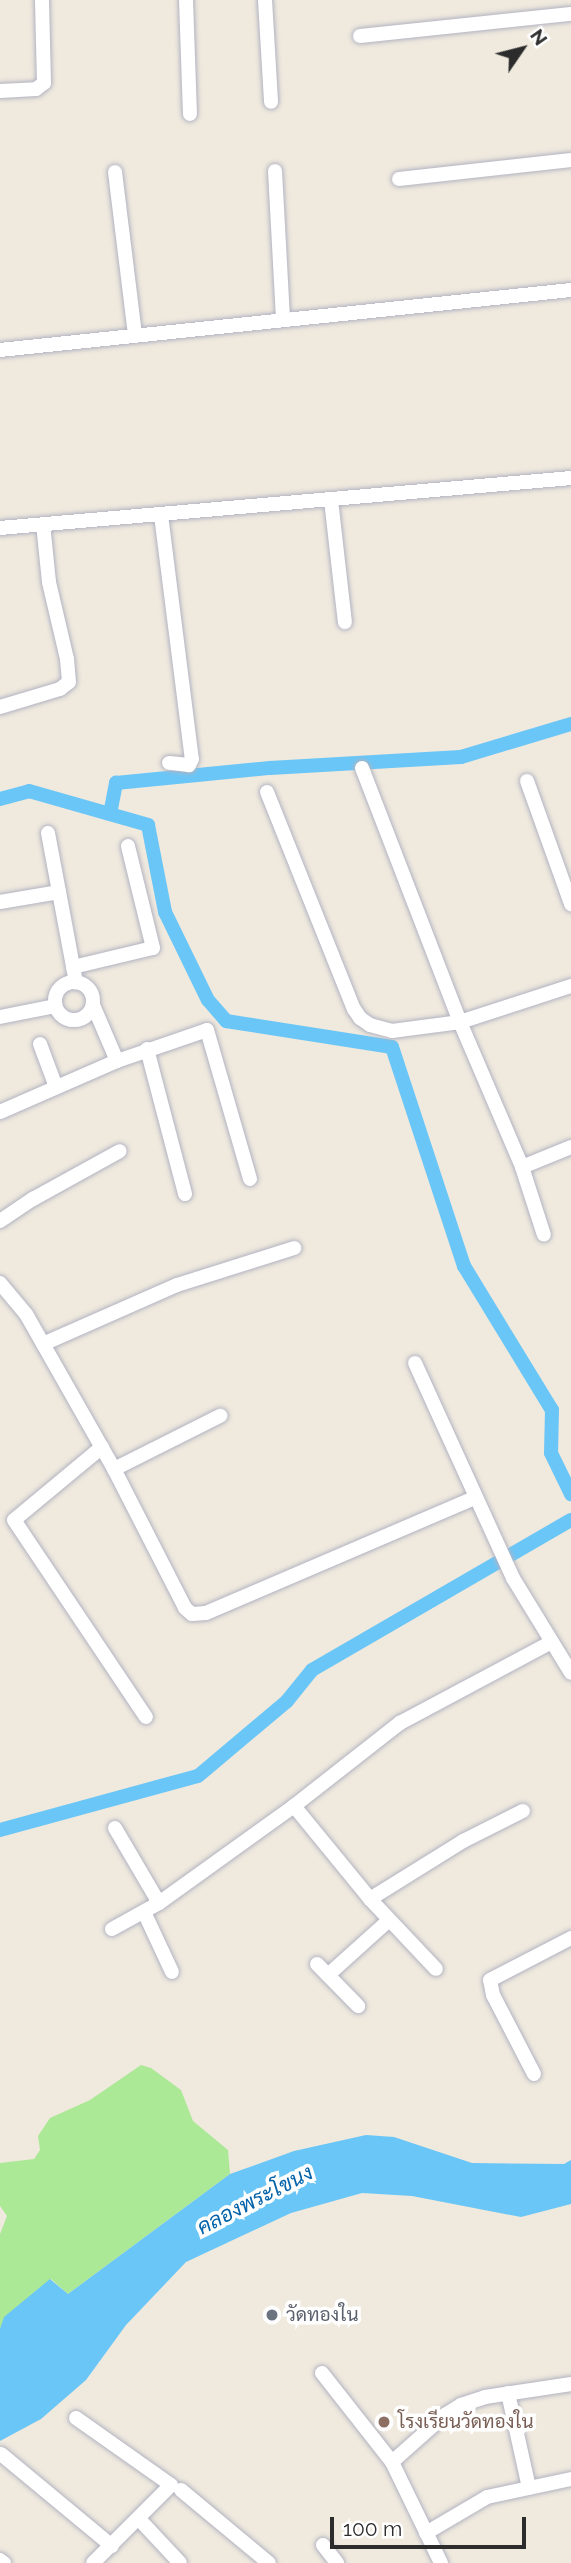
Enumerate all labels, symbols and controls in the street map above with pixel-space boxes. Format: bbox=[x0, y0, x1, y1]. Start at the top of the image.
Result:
north arrow bbox=[487, 14, 557, 84]
text: N bbox=[526, 25, 552, 49]
water label: คลองพระโขนง bbox=[193, 2160, 317, 2240]
place label: วัดทองใน bbox=[286, 2304, 359, 2326]
marker: วัดทองใน bbox=[264, 2307, 280, 2323]
place label: โรงเรียนวัดทองใน bbox=[398, 2411, 534, 2433]
marker: โรงเรียนวัดทองใน bbox=[376, 2414, 392, 2430]
scale bar bbox=[333, 2504, 529, 2548]
text: 100 m bbox=[343, 2516, 402, 2541]

